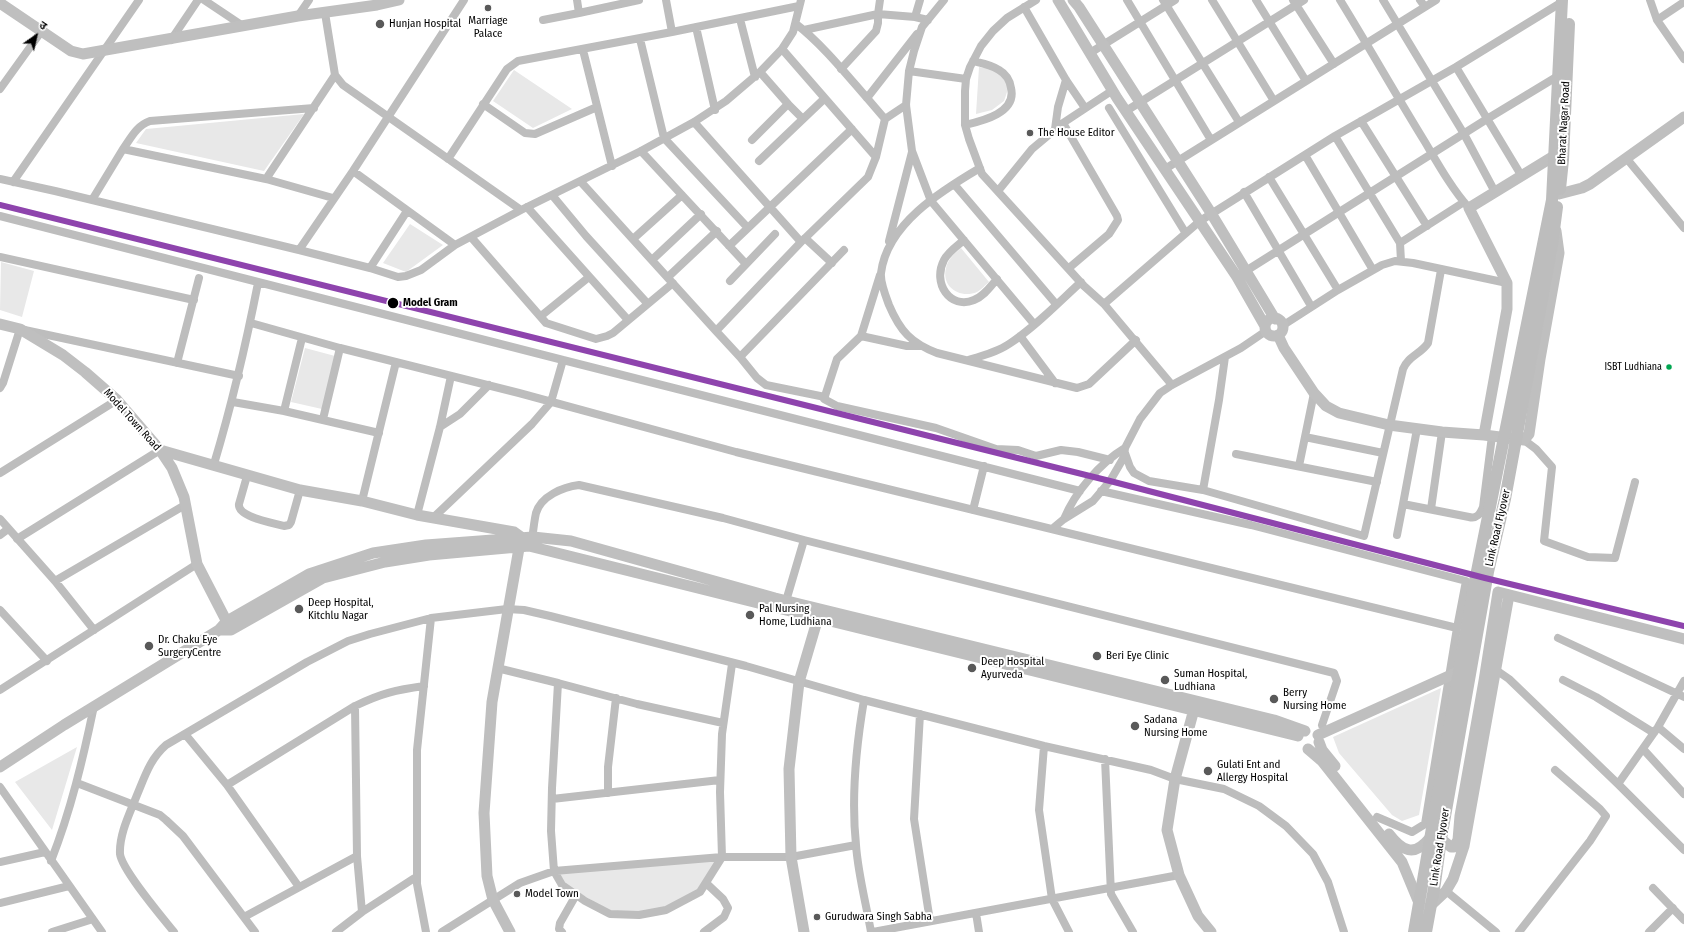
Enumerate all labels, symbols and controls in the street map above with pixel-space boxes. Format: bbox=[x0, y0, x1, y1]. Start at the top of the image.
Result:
marker: Marriage Palace bbox=[483, 3, 493, 13]
place label: Marriage Palace bbox=[468, 14, 508, 40]
north arrow bbox=[16, 16, 56, 56]
place label: Hunjan Hospital bbox=[389, 17, 461, 31]
text: उ bbox=[37, 18, 49, 33]
marker: Hunjan Hospital bbox=[374, 18, 386, 30]
street label: Bharat Nagar Road bbox=[1555, 81, 1573, 165]
place label: The House Editor bbox=[1038, 126, 1114, 140]
marker: The House Editor bbox=[1025, 128, 1035, 138]
marker: Model Gram bbox=[386, 296, 400, 310]
place label: Model Gram bbox=[403, 296, 458, 310]
place label: ISBT Ludhiana bbox=[1604, 361, 1662, 373]
marker: ISBT Ludhiana bbox=[1664, 362, 1674, 372]
street label: Model Town Road bbox=[101, 386, 163, 454]
street label: Link Road Flyover bbox=[1483, 488, 1513, 568]
place label: Deep Hospital, Kitchlu Nagar bbox=[308, 596, 374, 622]
place label: Pal Nursing Home, Ludhiana bbox=[759, 602, 832, 628]
marker: Deep Hospital, Kitchlu Nagar bbox=[293, 603, 305, 615]
marker: Pal Nursing Home, Ludhiana bbox=[744, 609, 756, 621]
place label: Dr. Chaku Eye SurgeryCentre bbox=[158, 633, 221, 659]
marker: Dr. Chaku Eye SurgeryCentre bbox=[143, 640, 155, 652]
place label: Beri Eye Clinic bbox=[1106, 649, 1169, 663]
marker: Beri Eye Clinic bbox=[1091, 650, 1103, 662]
place label: Deep Hospital Ayurveda bbox=[981, 655, 1044, 681]
marker: Deep Hospital Ayurveda bbox=[966, 662, 978, 674]
place label: Suman Hospital, Ludhiana bbox=[1174, 667, 1247, 693]
marker: Suman Hospital, Ludhiana bbox=[1159, 674, 1171, 686]
place label: Berry Nursing Home bbox=[1283, 686, 1346, 712]
marker: Berry Nursing Home bbox=[1268, 693, 1280, 705]
place label: Sadana Nursing Home bbox=[1144, 713, 1207, 739]
marker: Sadana Nursing Home bbox=[1129, 720, 1141, 732]
place label: Gulati Ent and Allergy Hospital bbox=[1217, 758, 1288, 784]
marker: Gulati Ent and Allergy Hospital bbox=[1202, 765, 1214, 777]
street label: Link Road Flyover bbox=[1427, 807, 1453, 887]
place label: Model Town bbox=[525, 887, 579, 901]
marker: Model Town bbox=[512, 889, 522, 899]
place label: Gurudwara Singh Sabha bbox=[825, 910, 932, 924]
marker: Gurudwara Singh Sabha bbox=[812, 912, 822, 922]

